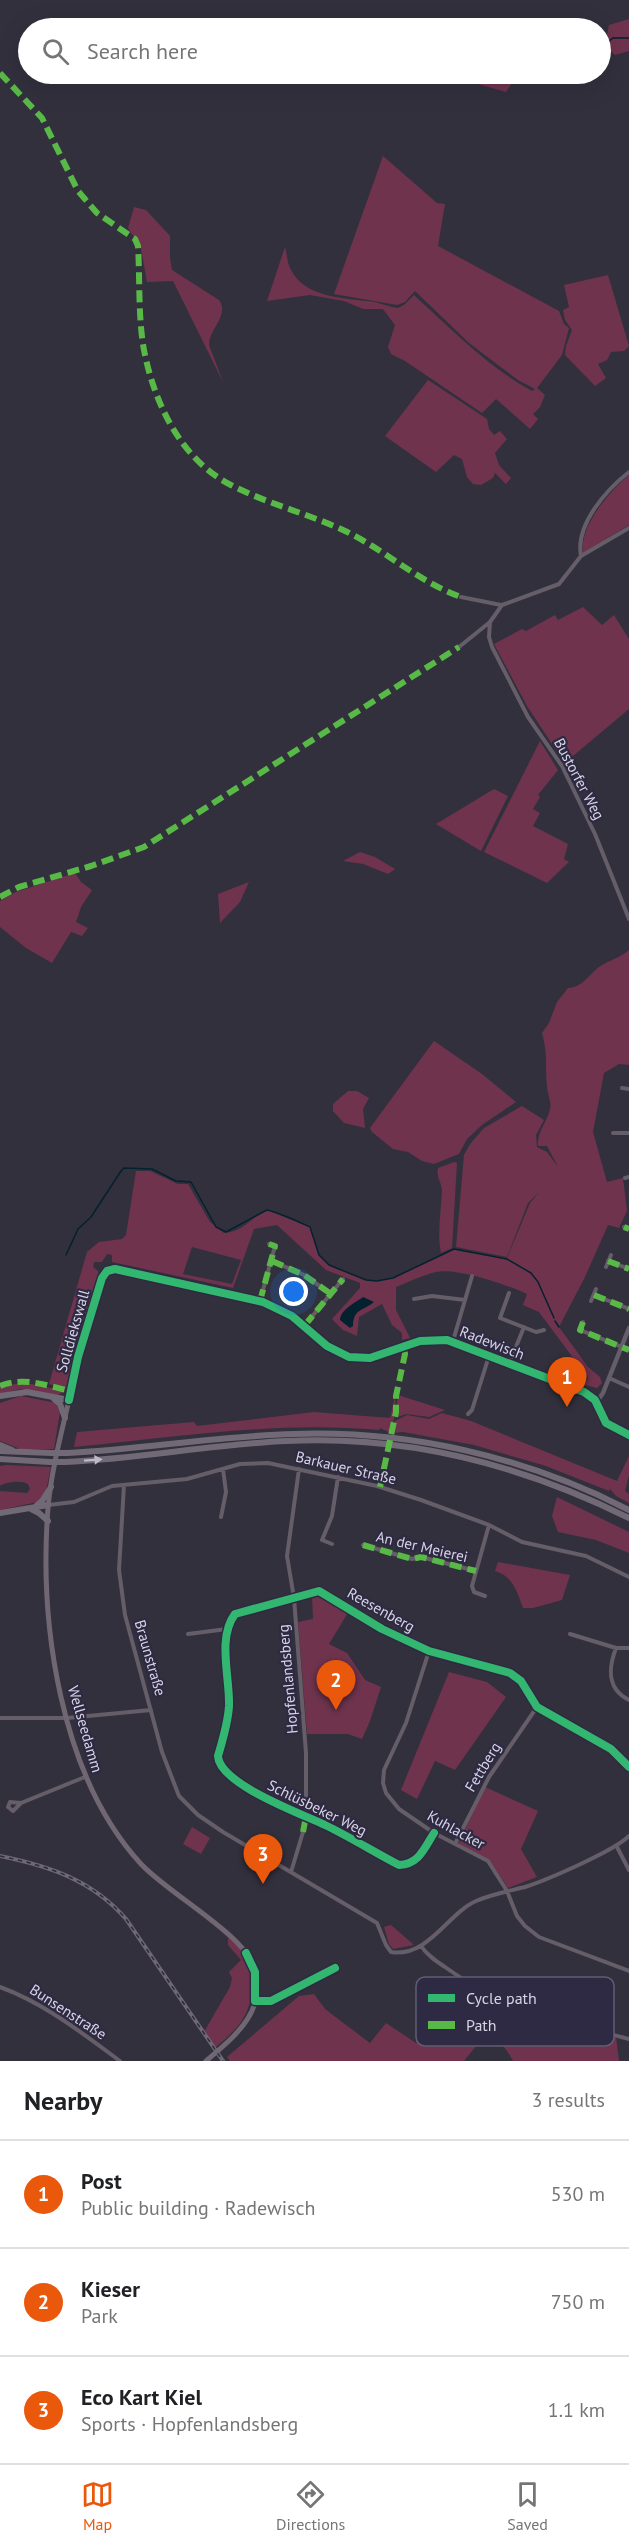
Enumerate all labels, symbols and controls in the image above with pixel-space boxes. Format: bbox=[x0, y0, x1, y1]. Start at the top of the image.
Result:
search box bbox=[18, 18, 611, 84]
icon: search bbox=[39, 35, 72, 68]
text: Search here bbox=[87, 37, 198, 65]
street label: Bustorfer Weg bbox=[550, 735, 609, 823]
your location bbox=[279, 1277, 308, 1306]
street label: Solldiekswall bbox=[52, 1287, 94, 1374]
street label: Radewisch bbox=[457, 1321, 527, 1364]
pin: 1 bbox=[548, 1358, 586, 1407]
street label: Barkauer Straße bbox=[294, 1447, 398, 1488]
one-way arrow bbox=[83, 1455, 102, 1465]
street label: An der Meierei bbox=[374, 1527, 470, 1566]
street label: Reesenberg bbox=[344, 1583, 418, 1636]
street label: Braunstraße bbox=[131, 1618, 170, 1698]
street label: Hopfenlandsberg bbox=[273, 1624, 302, 1735]
pin: 2 bbox=[316, 1660, 356, 1710]
street label: Wellseedamm bbox=[64, 1683, 107, 1774]
street label: Fettberg bbox=[460, 1739, 505, 1795]
street label: Schlüsbeker Weg bbox=[264, 1775, 370, 1840]
street label: Kuhlacker bbox=[424, 1806, 489, 1853]
pin: 3 bbox=[244, 1834, 282, 1884]
legend bbox=[416, 1977, 614, 2046]
street label: Bunsenstraße bbox=[26, 1980, 110, 2043]
text: Cycle path bbox=[466, 1988, 537, 2008]
text: Path bbox=[466, 2015, 497, 2035]
text: Nearby bbox=[24, 2084, 102, 2117]
text: 3 results bbox=[532, 2087, 605, 2113]
text: Post bbox=[81, 2167, 122, 2195]
text: 1 bbox=[38, 2181, 49, 2207]
text: 530 m bbox=[551, 2181, 605, 2207]
text: Public building · Radewisch bbox=[81, 2195, 316, 2221]
text: Kieser bbox=[81, 2275, 140, 2303]
text: 2 bbox=[38, 2289, 49, 2315]
text: 750 m bbox=[551, 2289, 605, 2315]
text: Park bbox=[81, 2303, 118, 2329]
text: Eco Kart Kiel bbox=[81, 2383, 202, 2411]
text: 3 bbox=[38, 2397, 49, 2423]
text: 1.1 km bbox=[548, 2397, 605, 2423]
text: Sports · Hopfenlandsberg bbox=[81, 2411, 298, 2437]
tab: Map bbox=[81, 2478, 114, 2534]
tab: Directions bbox=[276, 2478, 345, 2534]
tab: Saved bbox=[507, 2478, 548, 2534]

